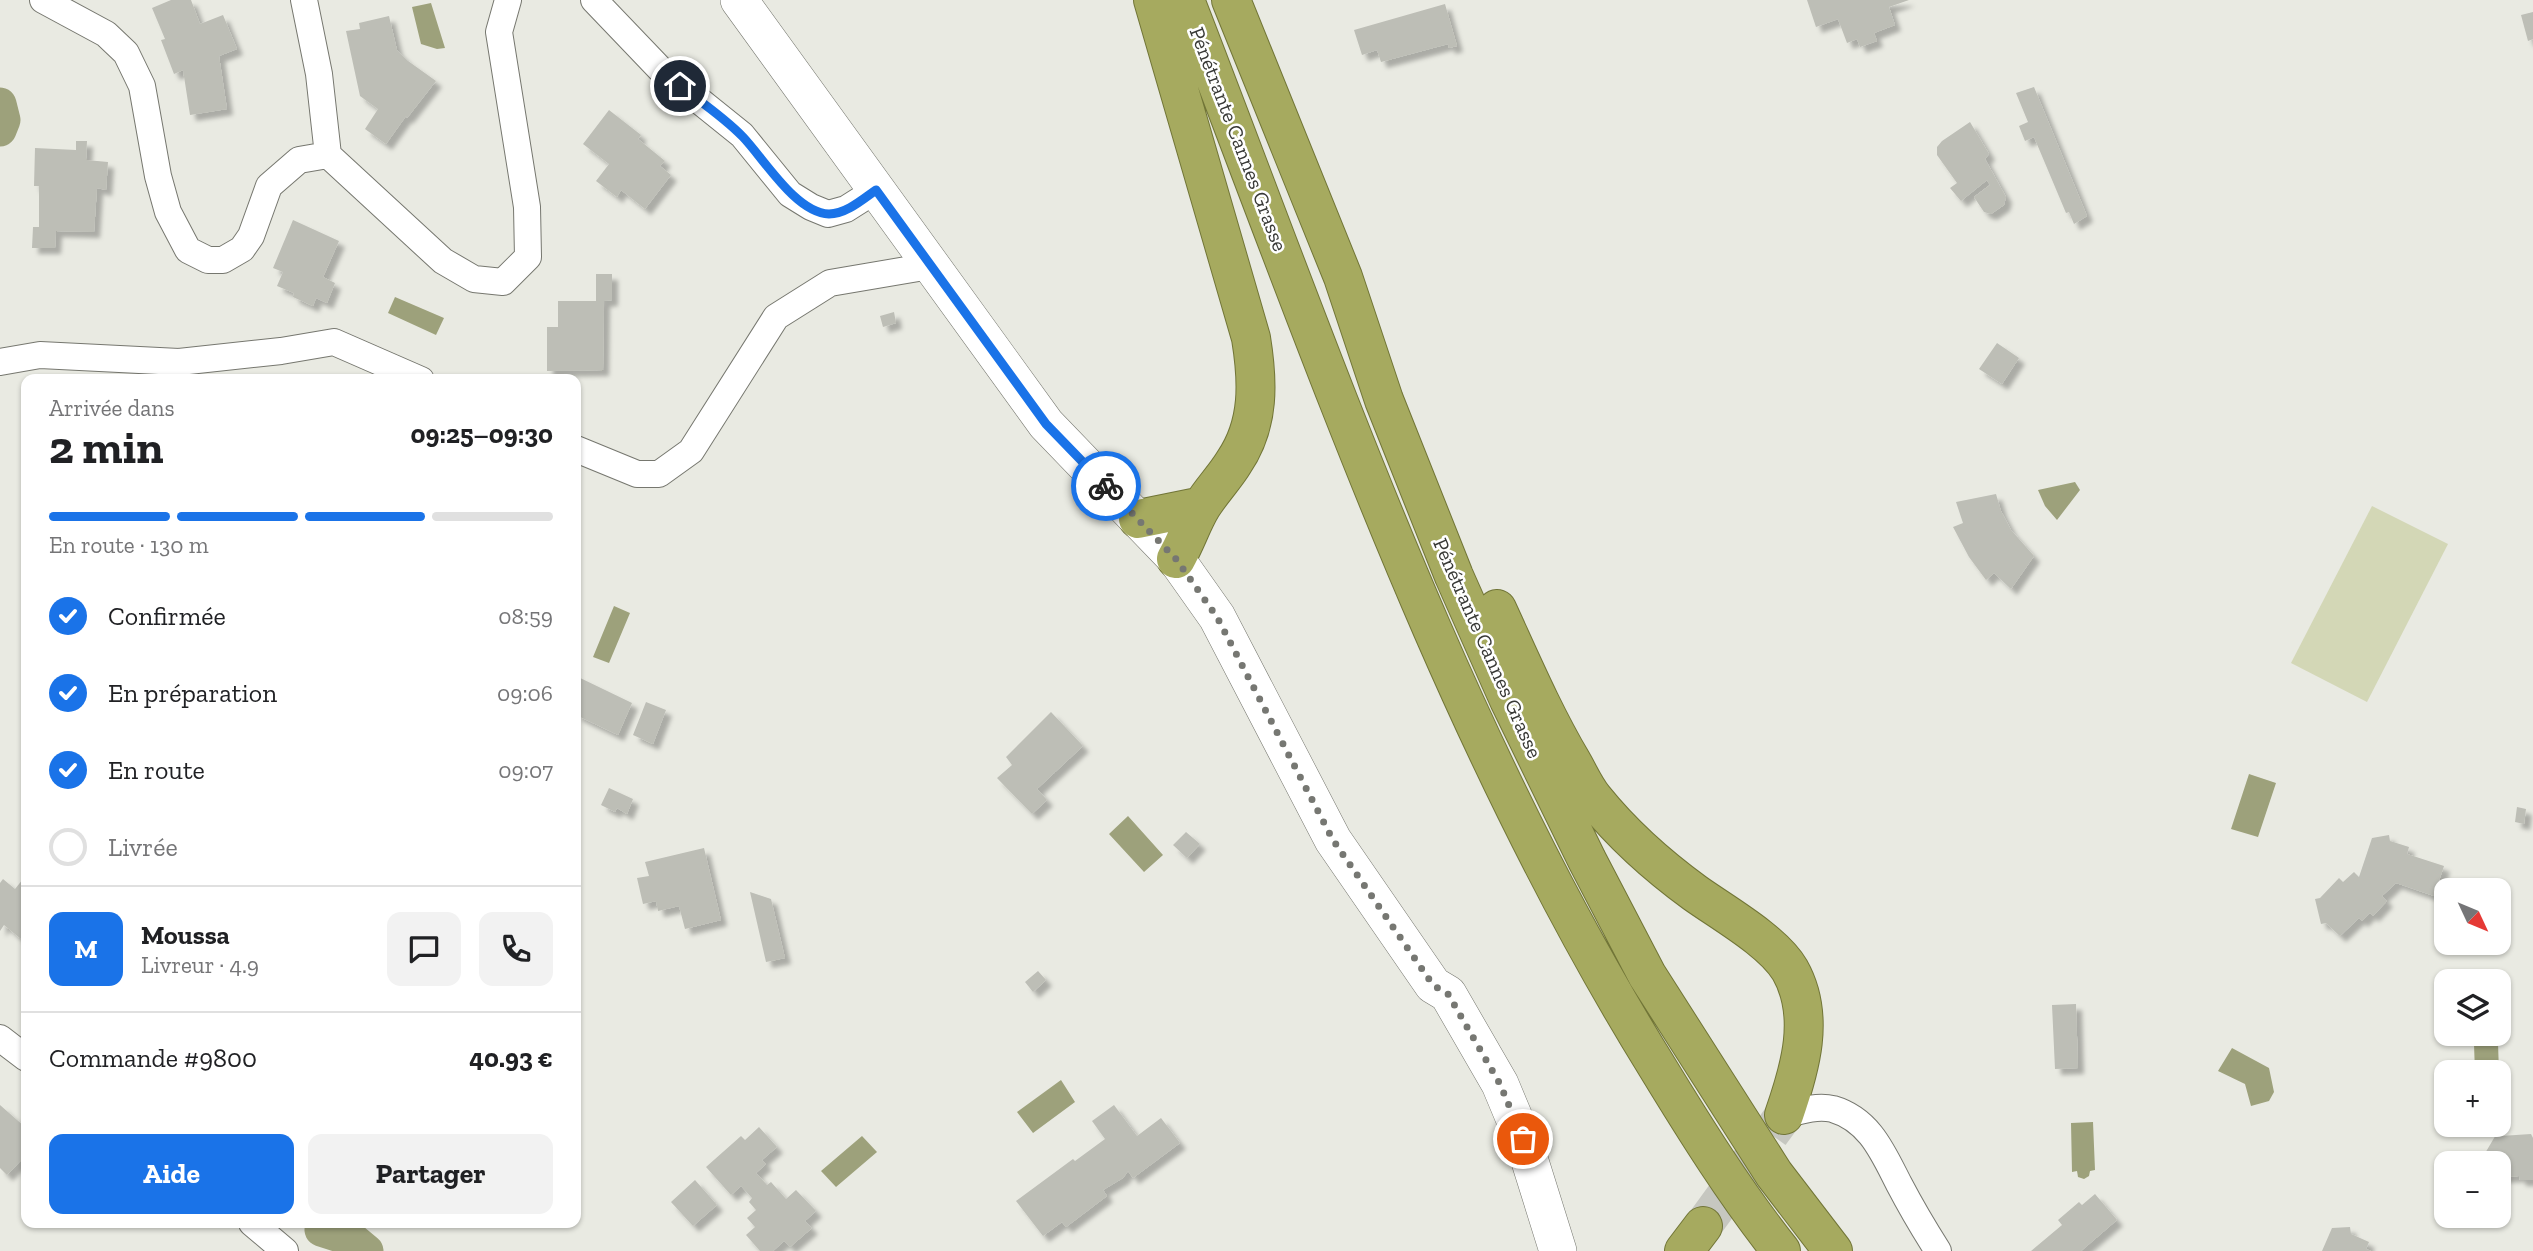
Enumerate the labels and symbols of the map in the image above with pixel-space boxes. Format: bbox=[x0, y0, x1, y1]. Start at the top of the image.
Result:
street label: Pénétrante Cannes Grasse bbox=[1185, 23, 1293, 255]
pin bbox=[650, 56, 710, 116]
courier bbox=[1071, 451, 1141, 521]
street label: Pénétrante Cannes Grasse bbox=[1428, 534, 1548, 762]
north arrow bbox=[2434, 878, 2511, 956]
pin bbox=[1493, 1109, 1553, 1169]

